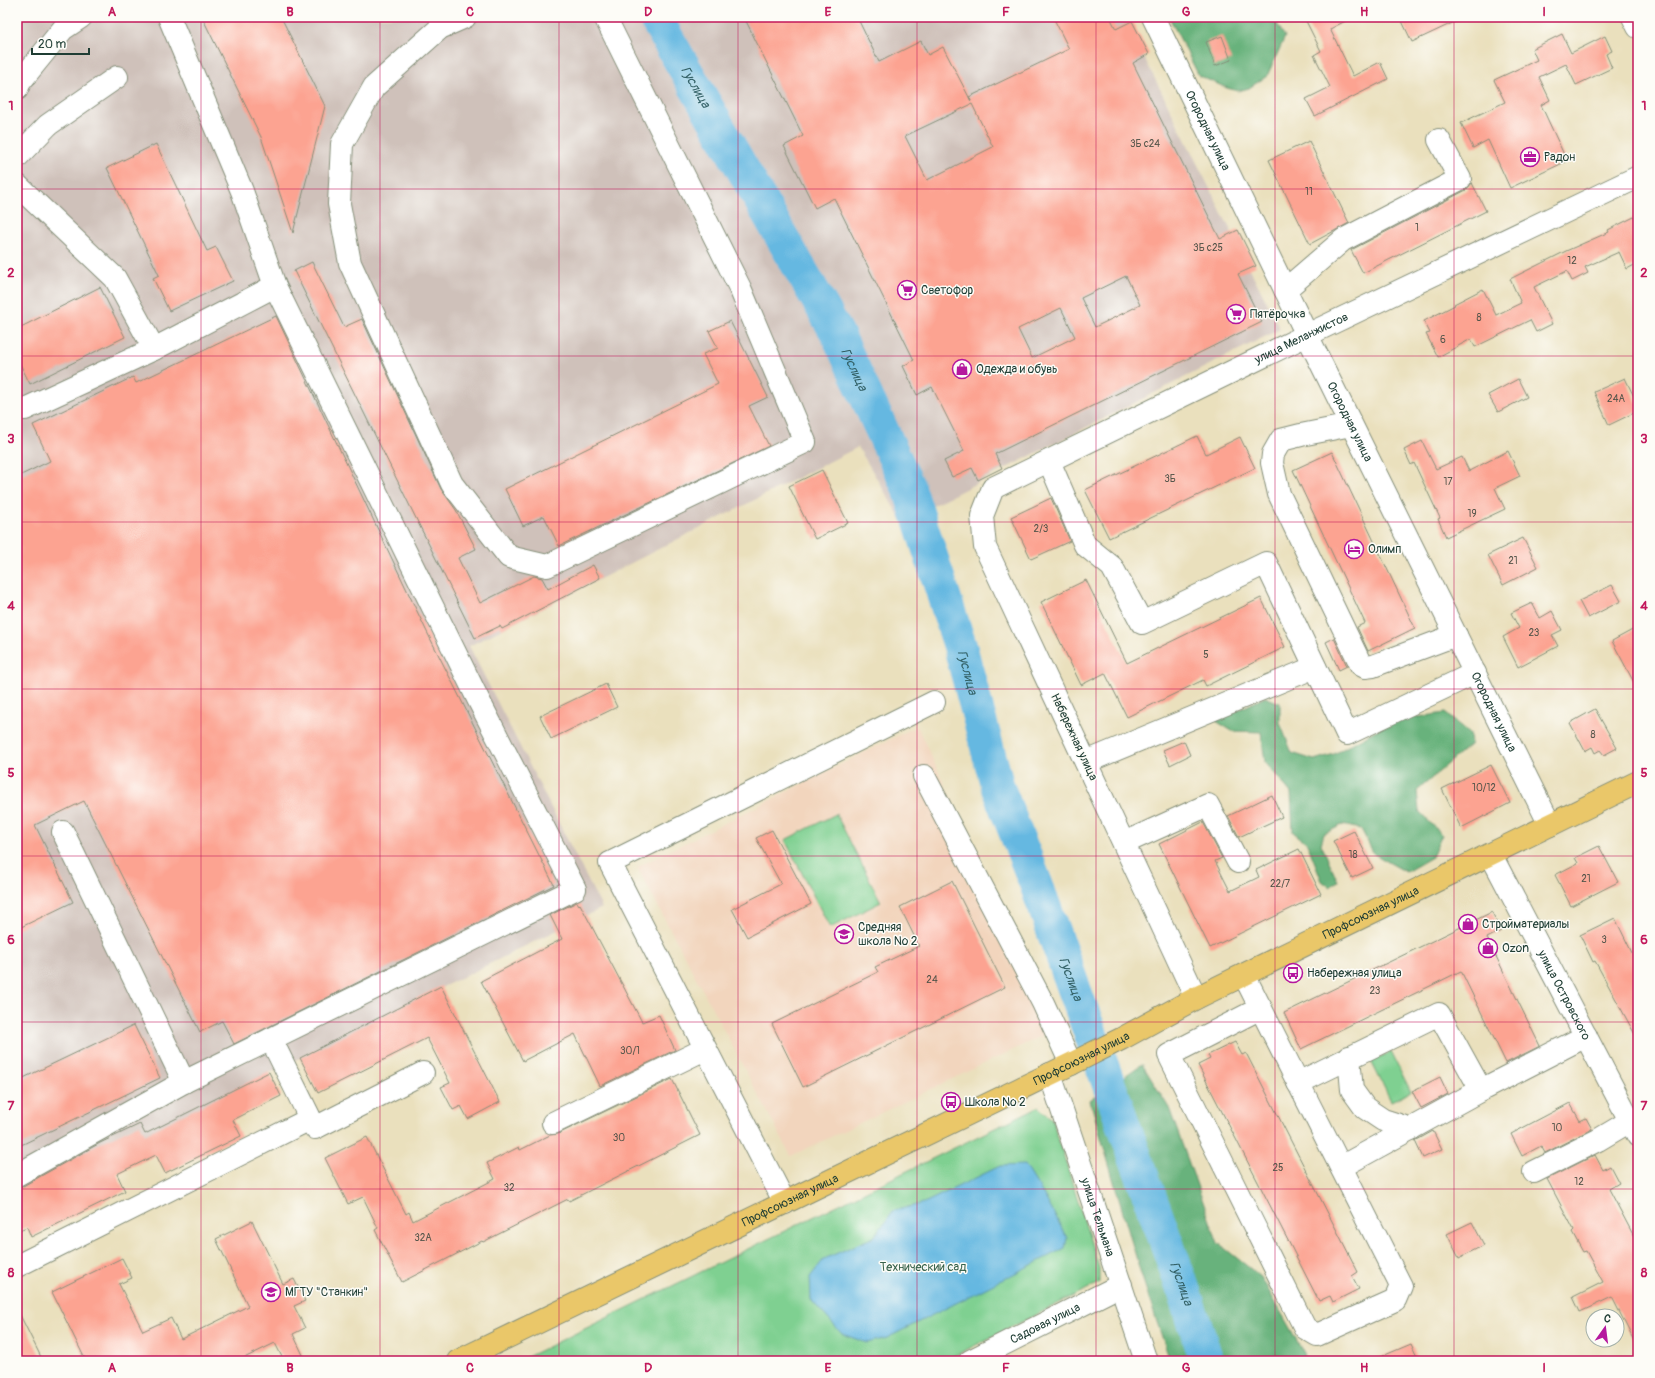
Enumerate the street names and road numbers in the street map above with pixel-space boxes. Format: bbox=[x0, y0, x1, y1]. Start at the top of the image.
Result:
street label: Огородная улица bbox=[1182, 88, 1234, 173]
street label: улица Меланжистов bbox=[1251, 309, 1351, 367]
street label: Огородная улица bbox=[1324, 379, 1376, 464]
street label: Огородная улица bbox=[1468, 669, 1520, 755]
street label: Набережная улица bbox=[1047, 691, 1101, 783]
street label: Профсоюзная улица bbox=[1320, 883, 1422, 942]
street label: улица Островского bbox=[1534, 947, 1594, 1043]
street label: Профсоюзная улица bbox=[1031, 1028, 1132, 1089]
street label: Профсоюзная улица bbox=[739, 1170, 841, 1230]
street label: улица Тельмана bbox=[1077, 1175, 1118, 1259]
street label: Садовая улица bbox=[1008, 1299, 1083, 1347]

